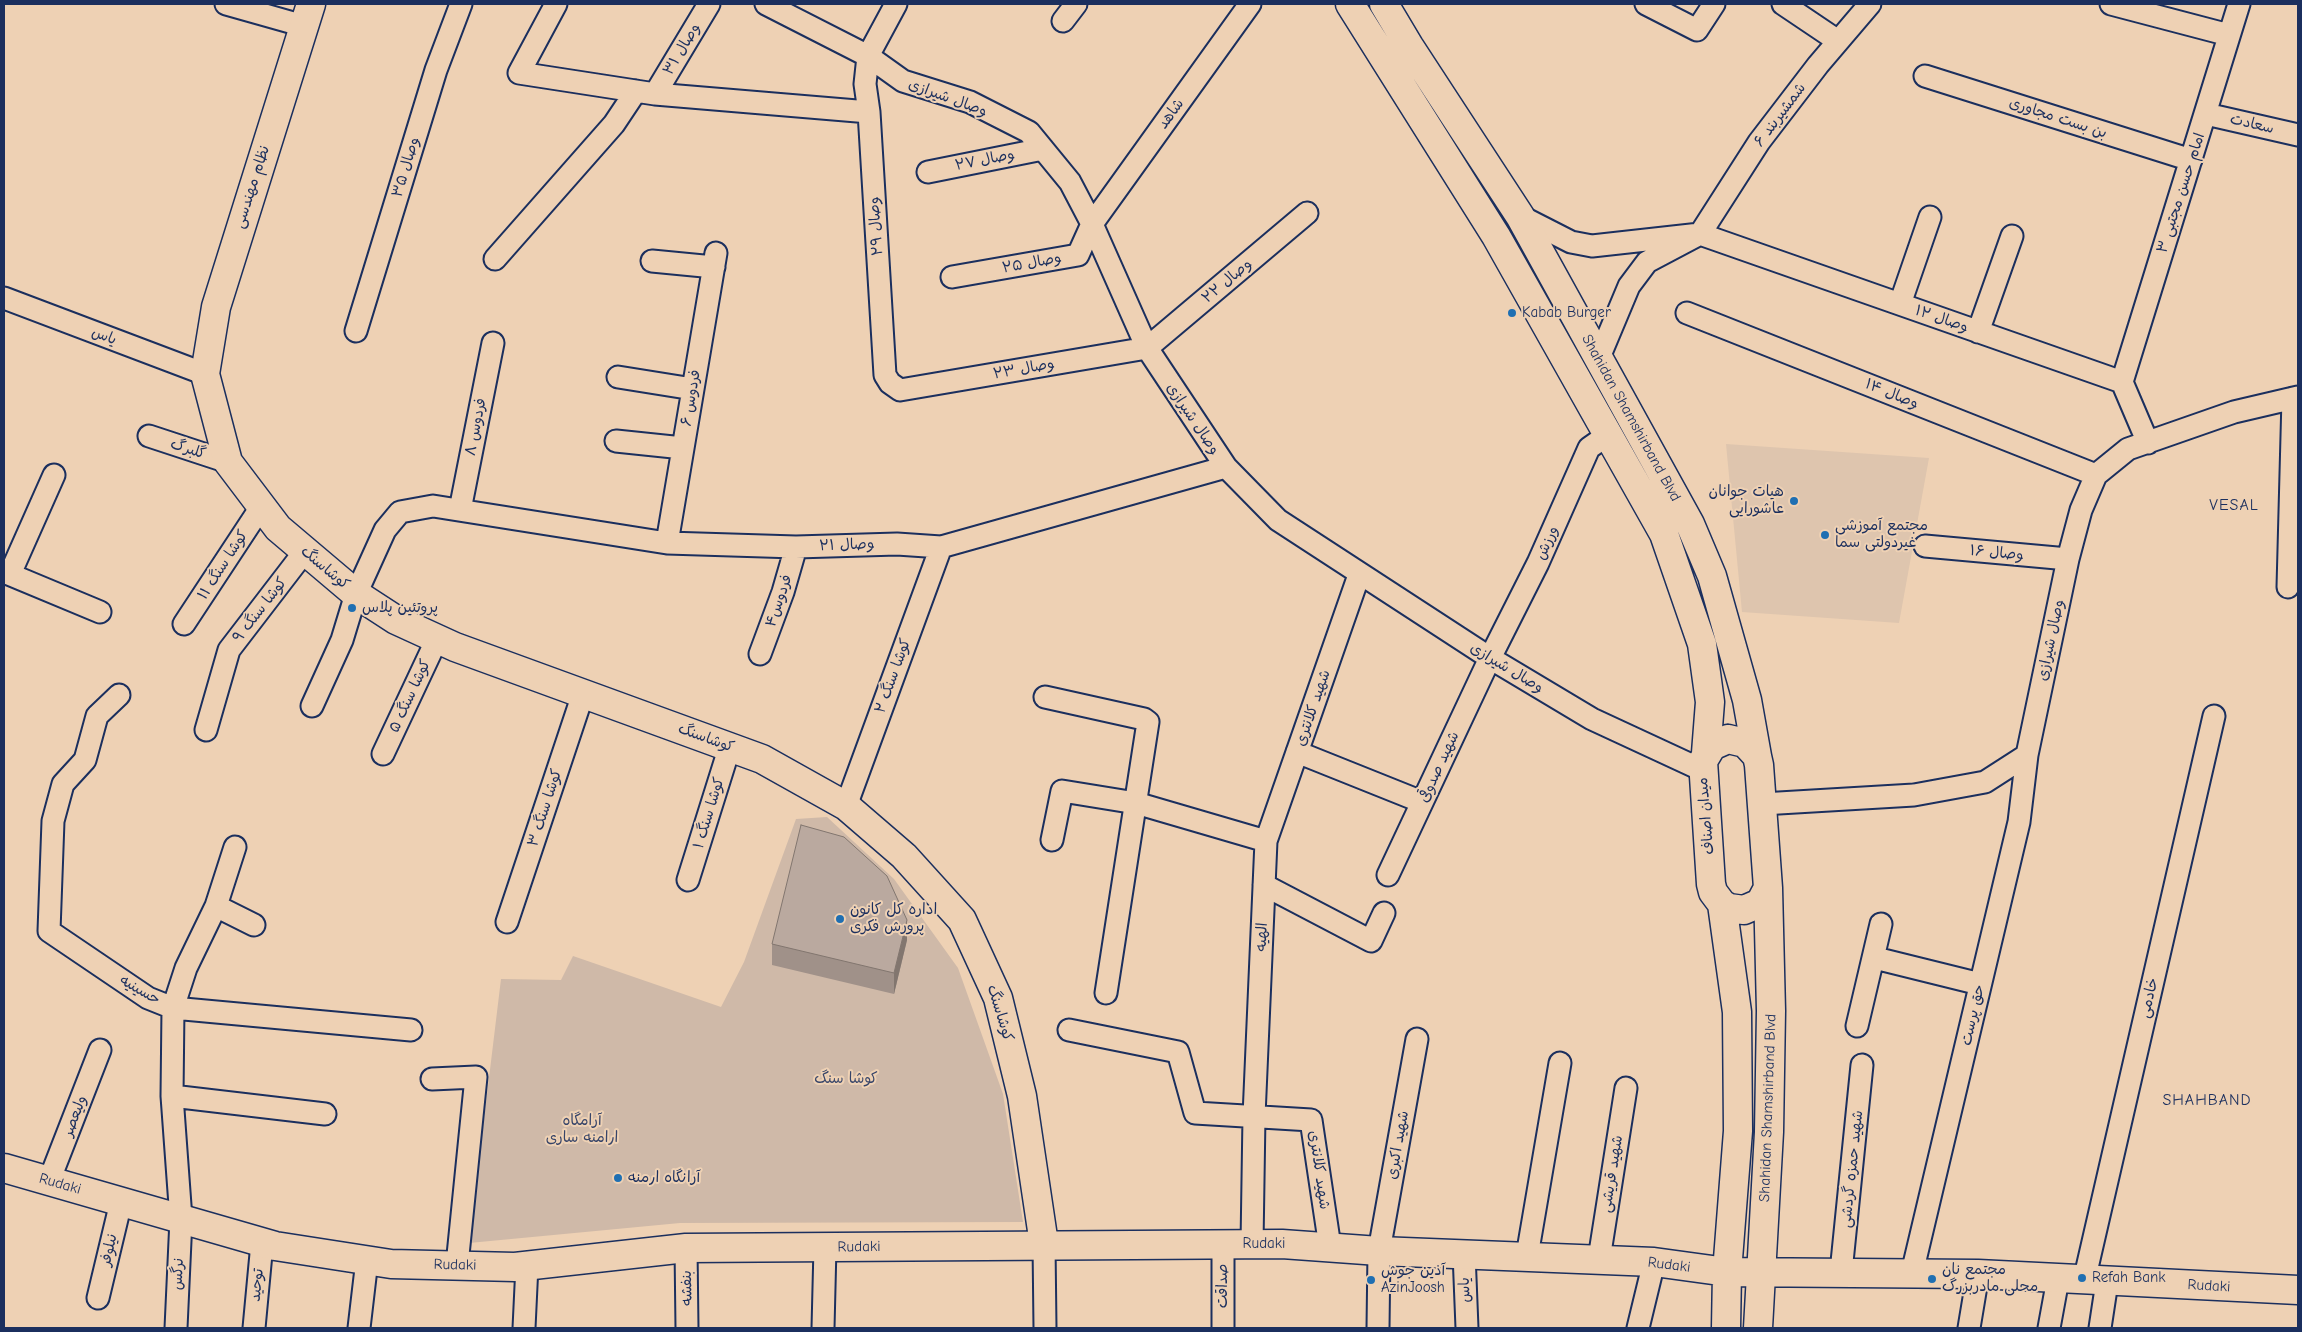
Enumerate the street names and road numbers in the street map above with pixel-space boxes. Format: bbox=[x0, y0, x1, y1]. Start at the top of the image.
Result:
street label: وصال ۳۱ bbox=[659, 20, 705, 78]
street label: وصال شیرازی bbox=[906, 75, 990, 121]
street label: شمشیربند ۶ bbox=[1750, 80, 1810, 150]
street label: بن بست مجاوری bbox=[2007, 94, 2109, 142]
street label: شاهد bbox=[1154, 95, 1188, 133]
street label: سعادت bbox=[2228, 110, 2276, 138]
street label: امام حسن مجتبی ۳ bbox=[2153, 131, 2209, 255]
street label: وصال ۳۵ bbox=[388, 134, 424, 200]
street label: نظام مهندسی bbox=[230, 143, 274, 231]
street label: وصال ۲۷ bbox=[953, 145, 1017, 175]
street label: وصال ۲۹ bbox=[865, 196, 887, 256]
street label: وصال ۲۵ bbox=[1001, 249, 1063, 277]
street label: وصال ۲۲ bbox=[1198, 255, 1256, 307]
street label: وصال ۱۲ bbox=[1913, 301, 1971, 337]
street label: یاس bbox=[89, 323, 119, 349]
street label: Shahidan Shamshirband Blvd bbox=[1578, 331, 1684, 505]
street label: وصال ۲۳ bbox=[992, 355, 1056, 383]
street label: فردوس ۶ bbox=[677, 368, 705, 428]
street label: وصال ۱۴ bbox=[1862, 375, 1922, 413]
street label: وصال شیرازی bbox=[1162, 380, 1224, 458]
street label: فردوس ۸ bbox=[462, 397, 490, 457]
street label: گلبرگ bbox=[168, 435, 208, 463]
street label: ورزش bbox=[1532, 523, 1562, 563]
street label: ۱۱ کوشا سنگ bbox=[194, 527, 252, 603]
street label: وصال ۲۱ bbox=[819, 535, 875, 555]
street label: کوشاسنگ bbox=[297, 542, 353, 594]
street label: وصال ۱۶ bbox=[1969, 542, 2025, 564]
street label: فردوس۴ bbox=[762, 572, 796, 630]
street label: کوشا سنگ ۹ bbox=[229, 574, 291, 646]
street label: وصال شیرازی bbox=[2034, 597, 2068, 683]
street label: کوشا سنگ ۲ bbox=[871, 636, 915, 716]
street label: وصال شیرازی bbox=[1467, 639, 1547, 697]
street label: کوشا سنگ ۵ bbox=[385, 657, 435, 735]
street label: شهید کلانتری bbox=[1292, 667, 1334, 749]
street label: کوشاسنگ bbox=[676, 720, 736, 756]
street label: شهید صدوقی bbox=[1415, 729, 1463, 805]
street label: کوشا سنگ ۳ bbox=[524, 767, 566, 849]
street label: کوشا سنگ ۱ bbox=[690, 775, 728, 851]
street label: میدان اصناف bbox=[1694, 777, 1718, 855]
street label: الهیه bbox=[1252, 922, 1272, 952]
street label: حسینیه bbox=[116, 971, 164, 1009]
street label: خادمی bbox=[2136, 976, 2162, 1020]
street label: کوشاسنگ bbox=[983, 983, 1017, 1043]
street label: حق پرست bbox=[1957, 983, 1989, 1047]
street label: Shahidan Shamshirband Blvd bbox=[1756, 1014, 1780, 1202]
street label: ولیعصر bbox=[59, 1093, 91, 1139]
street label: شهید اکبری bbox=[1383, 1109, 1413, 1181]
street label: شهید حمزه گردشی bbox=[1837, 1109, 1867, 1229]
street label: شهید کلانتری bbox=[1305, 1129, 1333, 1211]
street label: شهید قریشی bbox=[1597, 1134, 1627, 1214]
street label: Rudaki bbox=[37, 1169, 83, 1199]
street label: نیلوفر bbox=[97, 1232, 121, 1268]
street label: Rudaki bbox=[1243, 1235, 1285, 1253]
street label: Rudaki bbox=[837, 1238, 881, 1256]
street label: Rudaki bbox=[1647, 1253, 1691, 1277]
street label: Rudaki bbox=[433, 1256, 477, 1274]
street label: نرگس bbox=[168, 1257, 188, 1291]
street label: صداقت bbox=[1214, 1264, 1232, 1308]
street label: توحید bbox=[246, 1268, 268, 1302]
street label: بنفشه bbox=[678, 1270, 696, 1306]
street label: Rudaki bbox=[2187, 1276, 2231, 1296]
street label: یاس bbox=[1456, 1277, 1474, 1303]

